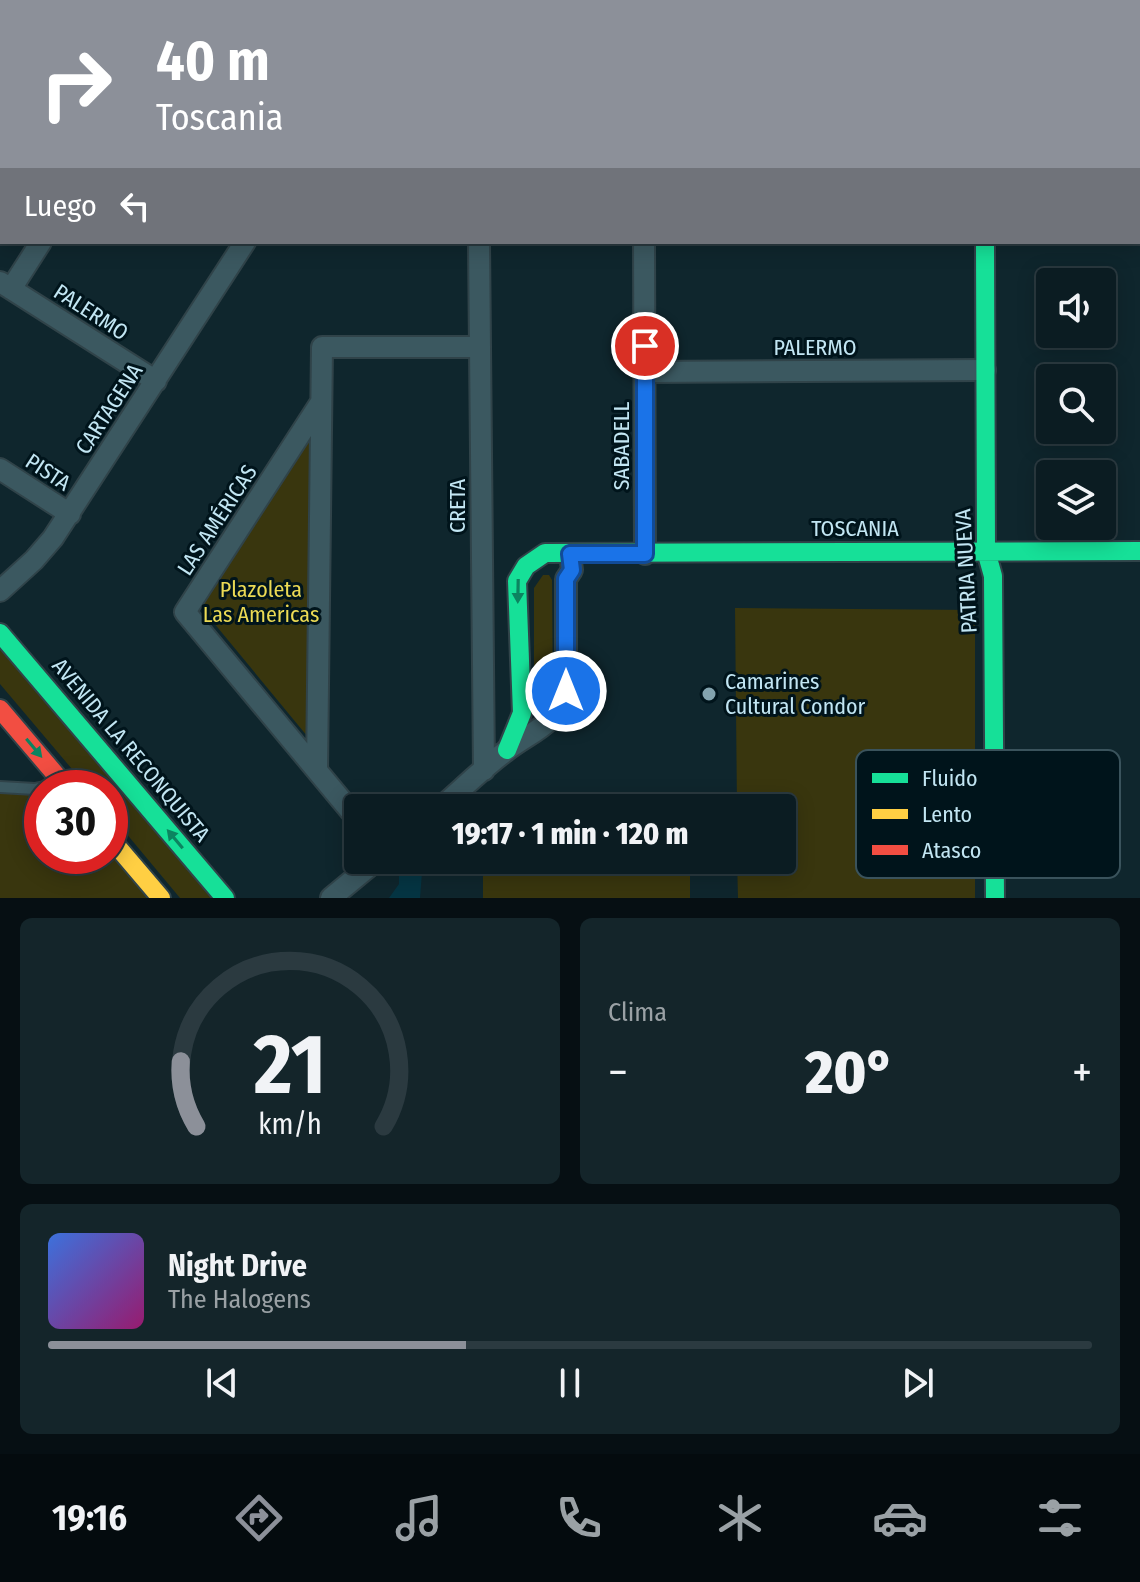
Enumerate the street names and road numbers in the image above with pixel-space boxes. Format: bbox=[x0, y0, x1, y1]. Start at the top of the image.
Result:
street label: PALERMO bbox=[49, 278, 133, 346]
street label: PALERMO bbox=[773, 334, 857, 361]
street label: CARTAGENA bbox=[70, 358, 148, 459]
street label: SABADELL bbox=[608, 402, 635, 490]
street label: PISTA bbox=[20, 448, 76, 497]
street label: LAS AMÉRICAS bbox=[171, 460, 263, 580]
street label: CRETA bbox=[444, 479, 471, 533]
street label: PATRIA NUEVA bbox=[949, 508, 983, 634]
street label: TOSCANIA bbox=[811, 515, 899, 542]
street label: AVENIDA LA RECONQUISTA bbox=[46, 653, 216, 848]

